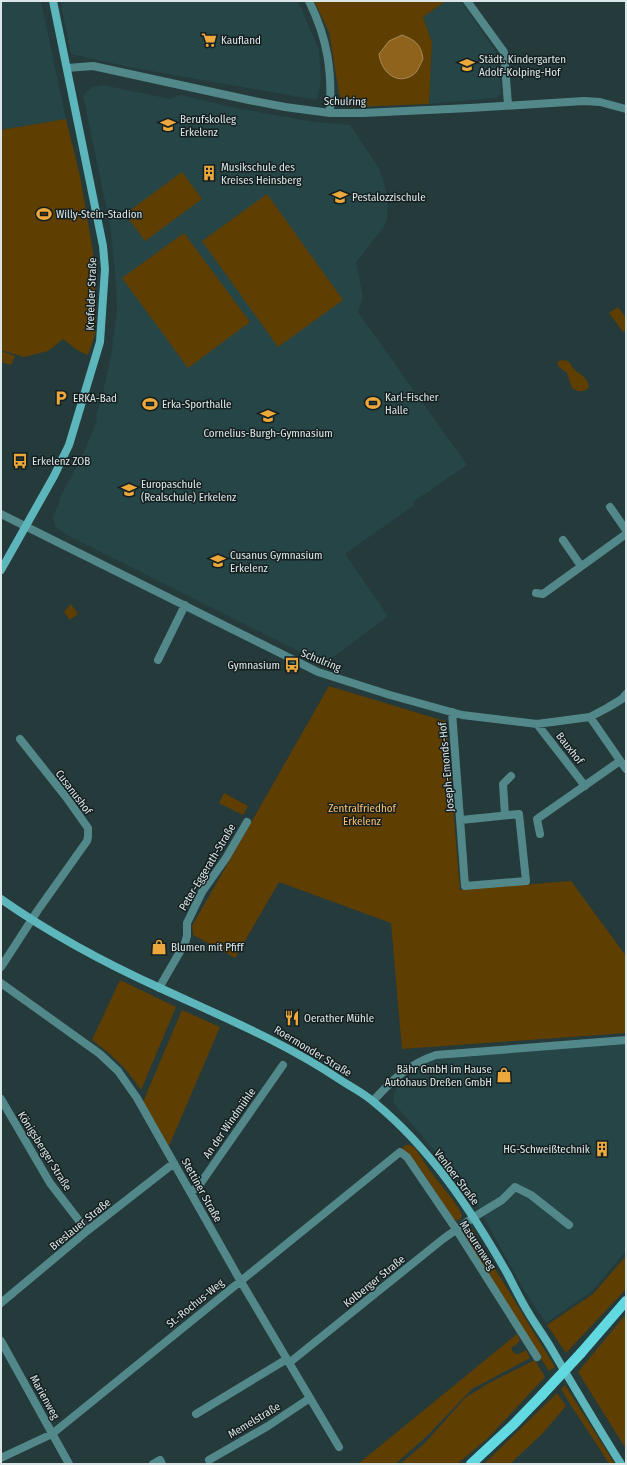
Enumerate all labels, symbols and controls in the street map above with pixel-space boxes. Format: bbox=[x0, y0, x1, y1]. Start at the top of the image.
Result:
supermarket icon: Kaufland bbox=[200, 31, 218, 49]
place label: Kaufland bbox=[221, 34, 261, 47]
place label: Städt. Kindergarten Adolf-Kolping-Hof bbox=[479, 53, 566, 79]
school or university icon: Städt. Kindergarten Adolf-Kolping-Hof bbox=[458, 56, 476, 74]
street label: Schulring bbox=[324, 95, 367, 108]
place label: Berufskolleg Erkelenz bbox=[180, 113, 237, 139]
school or university icon: Berufskolleg Erkelenz bbox=[159, 116, 177, 134]
place label: Musikschule des Kreises Heinsberg bbox=[221, 161, 302, 187]
building icon: Musikschule des Kreises Heinsberg bbox=[200, 164, 218, 182]
school or university icon: Pestalozzischule bbox=[331, 188, 349, 206]
place label: Pestalozzischule bbox=[352, 191, 426, 204]
sports icon: Willy-Stein-Stadion bbox=[35, 205, 53, 223]
place label: Willy-Stein-Stadion bbox=[56, 208, 142, 221]
street label: Krefelder Straße bbox=[84, 257, 99, 331]
parking icon: ERKA-Bad bbox=[52, 389, 70, 407]
place label: Karl-Fischer Halle bbox=[385, 391, 439, 417]
place label: ERKA-Bad bbox=[73, 392, 117, 405]
sports icon: Karl-Fischer Halle bbox=[364, 394, 382, 412]
sports icon: Erka-Sporthalle bbox=[141, 395, 159, 413]
place label: Erka-Sporthalle bbox=[162, 398, 232, 411]
school or university icon: Cornelius-Burgh-Gymnasium bbox=[259, 407, 277, 425]
place label: Cornelius-Burgh-Gymnasium bbox=[203, 427, 333, 440]
bus stop icon: Erkelenz ZOB bbox=[11, 452, 29, 470]
place label: Erkelenz ZOB bbox=[32, 455, 90, 468]
place label: Europaschule (Realschule) Erkelenz bbox=[141, 478, 237, 504]
school or university icon: Europaschule (Realschule) Erkelenz bbox=[120, 481, 138, 499]
place label: Cusanus Gymnasium Erkelenz bbox=[230, 549, 322, 575]
school or university icon: Cusanus Gymnasium Erkelenz bbox=[209, 552, 227, 570]
street label: Schulring bbox=[299, 647, 344, 675]
bus stop icon: Gymnasium bbox=[283, 656, 301, 674]
place label: Gymnasium bbox=[228, 659, 280, 672]
street label: Joseph-Emonds-Hof bbox=[436, 721, 457, 812]
street label: Bauxhof bbox=[553, 730, 586, 767]
street label: Cusanushof bbox=[53, 767, 95, 818]
park label: Zentralfriedhof Erkelenz bbox=[328, 802, 396, 828]
street label: Peter-Eggerath-Straße bbox=[176, 821, 238, 913]
shop icon: Blumen mit Pfiff bbox=[150, 938, 168, 956]
place label: Blumen mit Pfiff bbox=[171, 941, 244, 954]
restaurant icon: Oerather Mühle bbox=[283, 1009, 301, 1027]
place label: Oerather Mühle bbox=[304, 1012, 374, 1025]
street label: Roermonder Straße bbox=[272, 1023, 354, 1080]
place label: Bähr GmbH im Hause Autohaus Dreßen GmbH bbox=[385, 1063, 492, 1089]
shop icon: Bähr GmbH im Hause Autohaus Dreßen GmbH bbox=[495, 1066, 513, 1084]
street label: An der Windmühle bbox=[200, 1086, 259, 1161]
street label: Königsberger Straße bbox=[15, 1109, 74, 1193]
building icon: HG-Schweißtechnik bbox=[593, 1140, 611, 1158]
place label: HG-Schweißtechnik bbox=[503, 1143, 591, 1156]
street label: Venloer Straße bbox=[431, 1147, 482, 1208]
street label: Stettiner Straße bbox=[179, 1156, 225, 1225]
street label: Breslauer Straße bbox=[47, 1196, 113, 1253]
street label: Masurenweg bbox=[457, 1218, 499, 1273]
street label: Kolberger Straße bbox=[341, 1253, 408, 1310]
street label: St.-Rochus-Weg bbox=[164, 1276, 227, 1331]
street label: Marienweg bbox=[27, 1373, 62, 1422]
street label: Memelstraße bbox=[226, 1400, 283, 1441]

